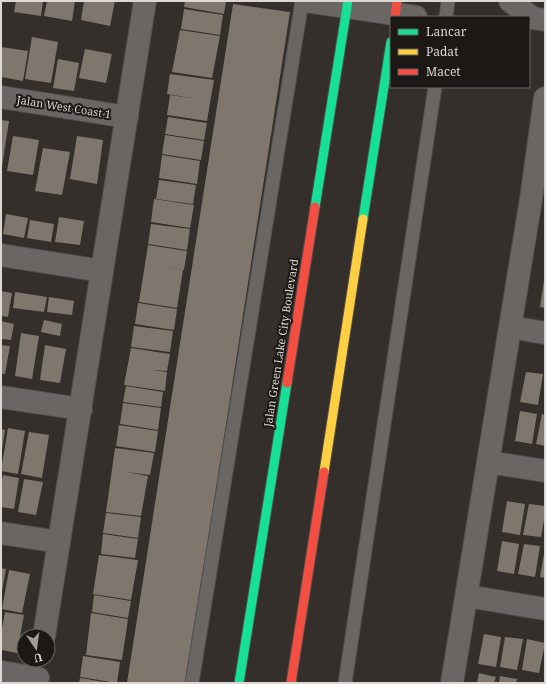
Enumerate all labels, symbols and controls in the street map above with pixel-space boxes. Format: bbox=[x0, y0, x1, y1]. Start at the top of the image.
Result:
legend bbox=[390, 16, 530, 88]
text: Lancar bbox=[426, 23, 467, 40]
text: Padat bbox=[426, 43, 458, 60]
text: Macet bbox=[426, 63, 461, 80]
street label: Jalan West Coast 1 bbox=[15, 91, 112, 121]
street label: Jalan Green Lake City Boulevard bbox=[260, 258, 301, 429]
north arrow bbox=[16, 628, 56, 668]
text: U bbox=[32, 650, 44, 667]

